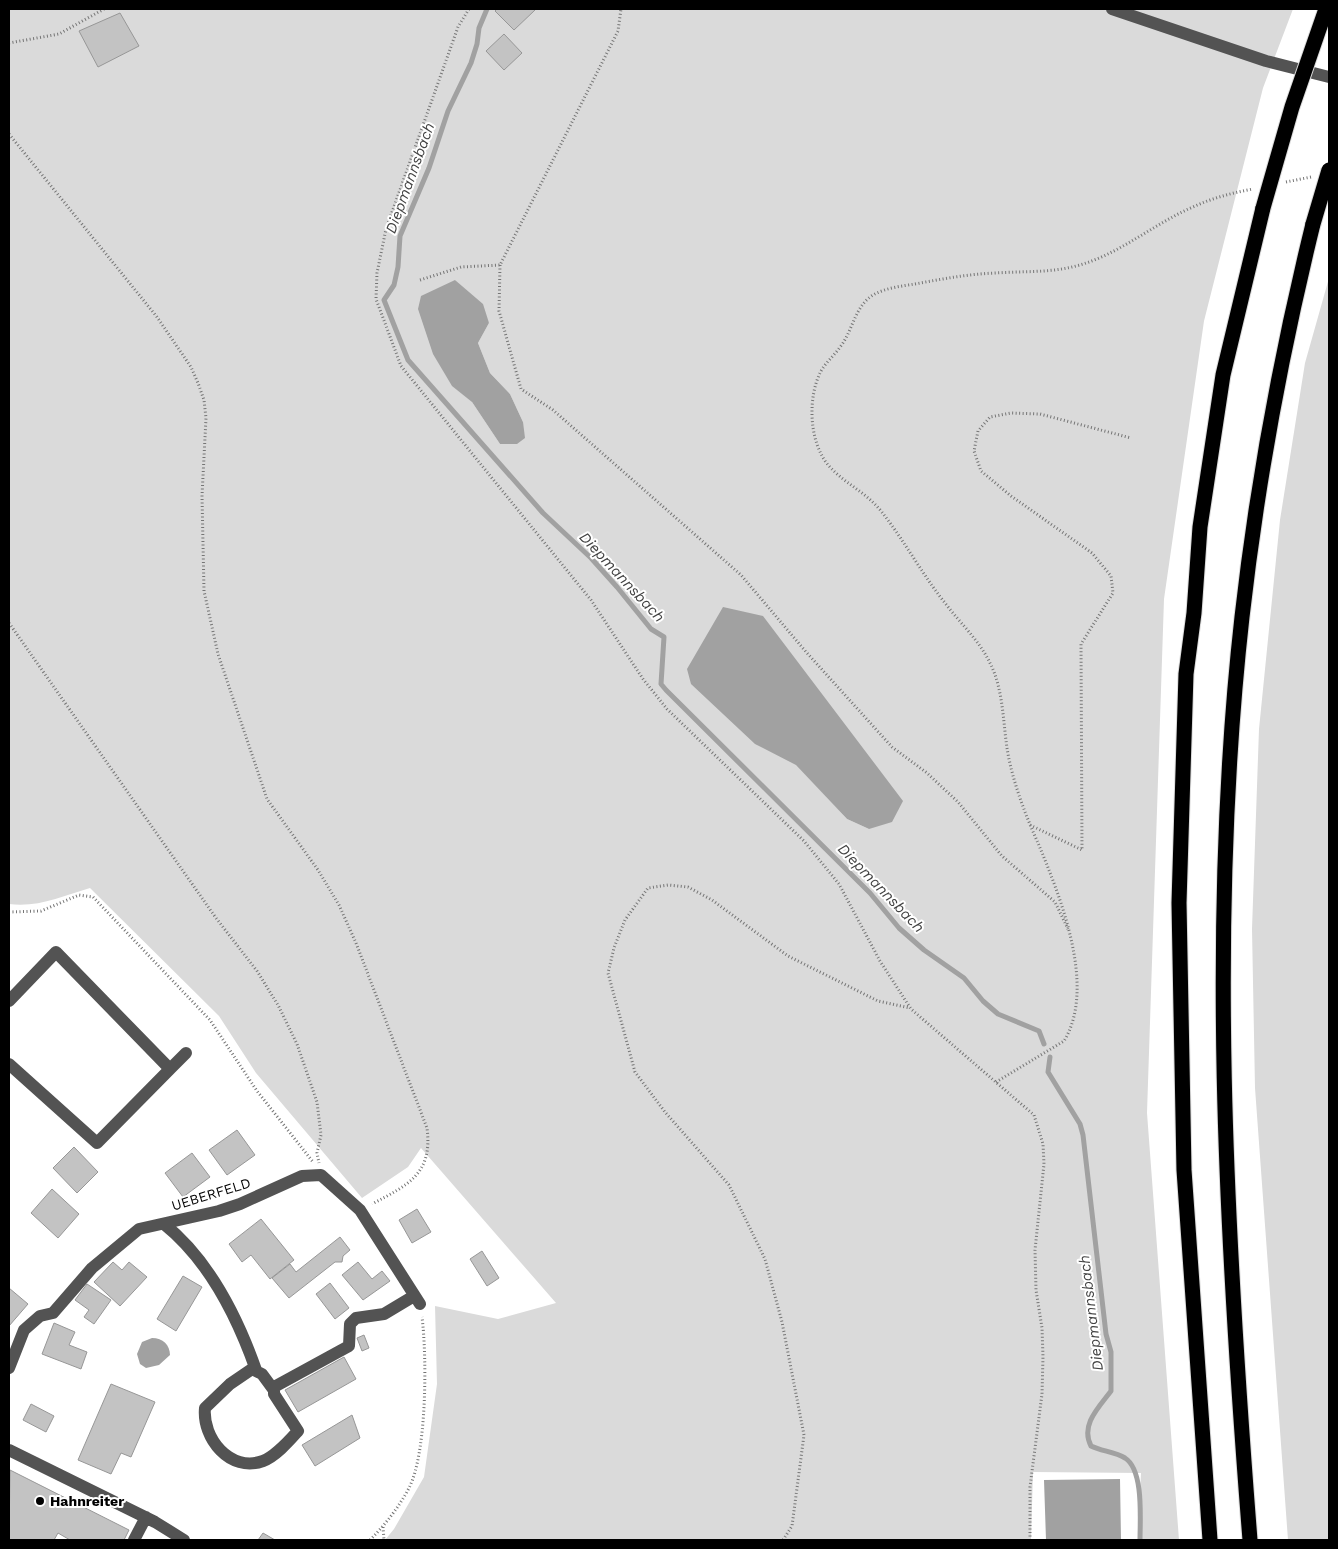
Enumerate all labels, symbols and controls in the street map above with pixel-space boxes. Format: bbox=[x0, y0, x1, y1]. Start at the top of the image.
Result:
water label: Diepmannsbach bbox=[382, 120, 438, 236]
water label: Diepmannsbach bbox=[576, 528, 668, 626]
water label: Diepmannsbach bbox=[834, 840, 928, 936]
street label: UEBERFELD bbox=[169, 1174, 253, 1214]
water label: Diepmannsbach bbox=[1075, 1254, 1107, 1372]
place label: Hahnreiter bbox=[50, 1493, 124, 1509]
marker: Hahnreiter bbox=[34, 1495, 46, 1507]

